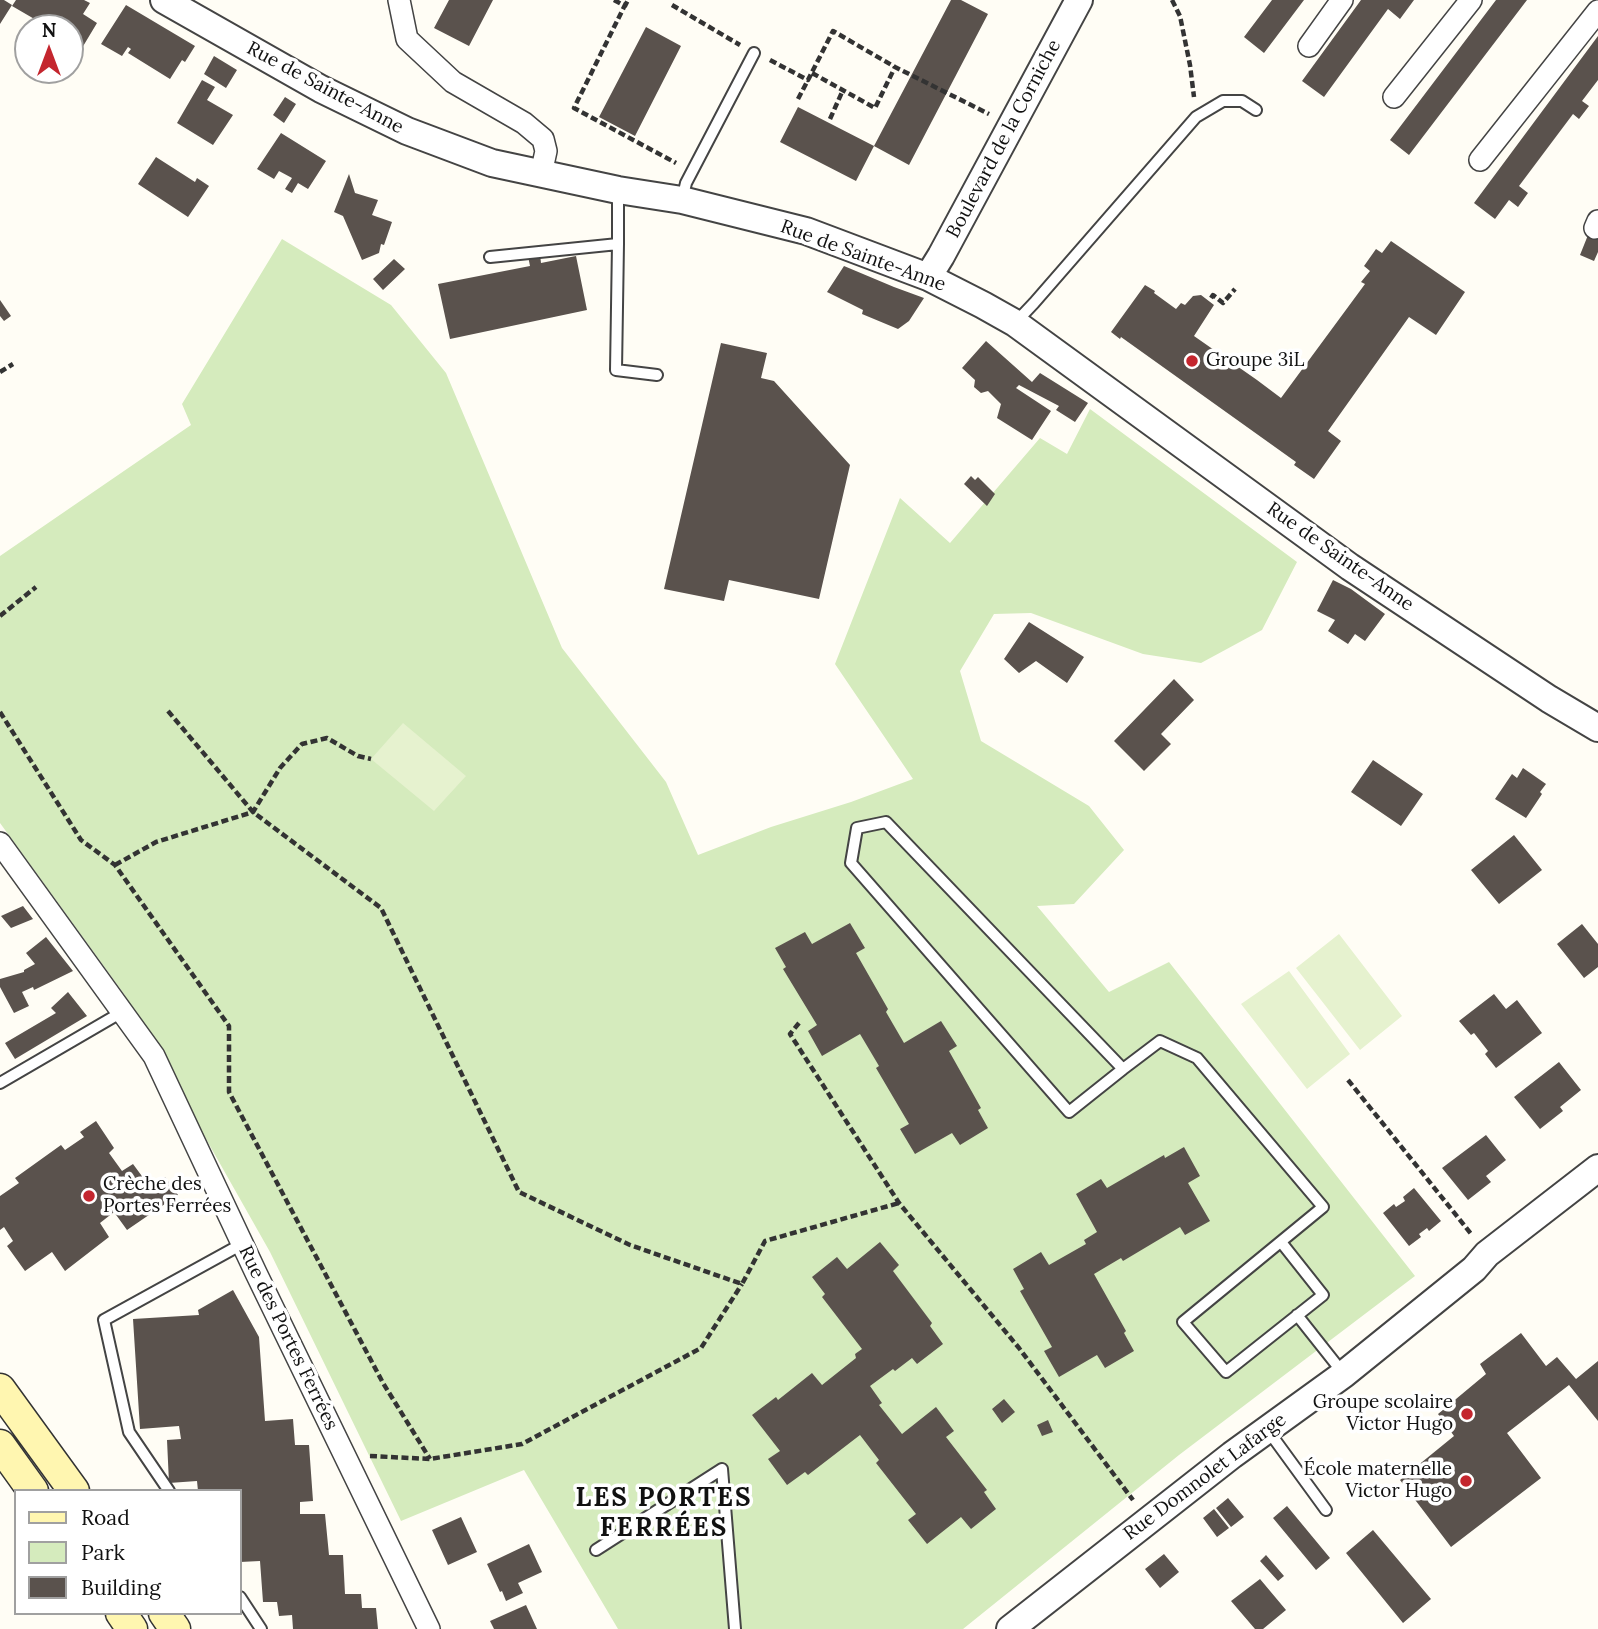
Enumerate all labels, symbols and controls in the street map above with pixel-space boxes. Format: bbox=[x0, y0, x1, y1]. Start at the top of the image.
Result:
north arrow bbox=[14, 14, 84, 84]
text: N bbox=[42, 18, 56, 42]
street label: Boulevard de la Corniche bbox=[942, 36, 1066, 242]
street label: Rue de Sainte-Anne bbox=[243, 37, 407, 139]
street label: Rue de Sainte-Anne bbox=[777, 215, 949, 297]
place label: Groupe 3iL bbox=[1206, 350, 1304, 372]
marker: Groupe 3iL bbox=[1184, 353, 1200, 369]
street label: Rue de Sainte-Anne bbox=[1262, 498, 1418, 616]
place label: Crèche des Portes Ferrées bbox=[103, 1174, 231, 1218]
marker: Crèche des Portes Ferrées bbox=[81, 1188, 97, 1204]
street label: Rue des Portes Ferrées bbox=[233, 1242, 343, 1434]
place label: Groupe scolaire Victor Hugo bbox=[1313, 1392, 1453, 1436]
marker: Groupe scolaire Victor Hugo bbox=[1459, 1406, 1475, 1422]
street label: Rue Domnolet Lafarge bbox=[1119, 1408, 1291, 1546]
place label: École maternelle Victor Hugo bbox=[1304, 1459, 1452, 1503]
marker: École maternelle Victor Hugo bbox=[1458, 1473, 1474, 1489]
district label: LES PORTES FERRÉES bbox=[577, 1483, 751, 1544]
legend bbox=[14, 1489, 242, 1615]
text: Road bbox=[81, 1504, 130, 1531]
text: Park bbox=[81, 1539, 125, 1566]
text: Building bbox=[81, 1574, 161, 1601]

